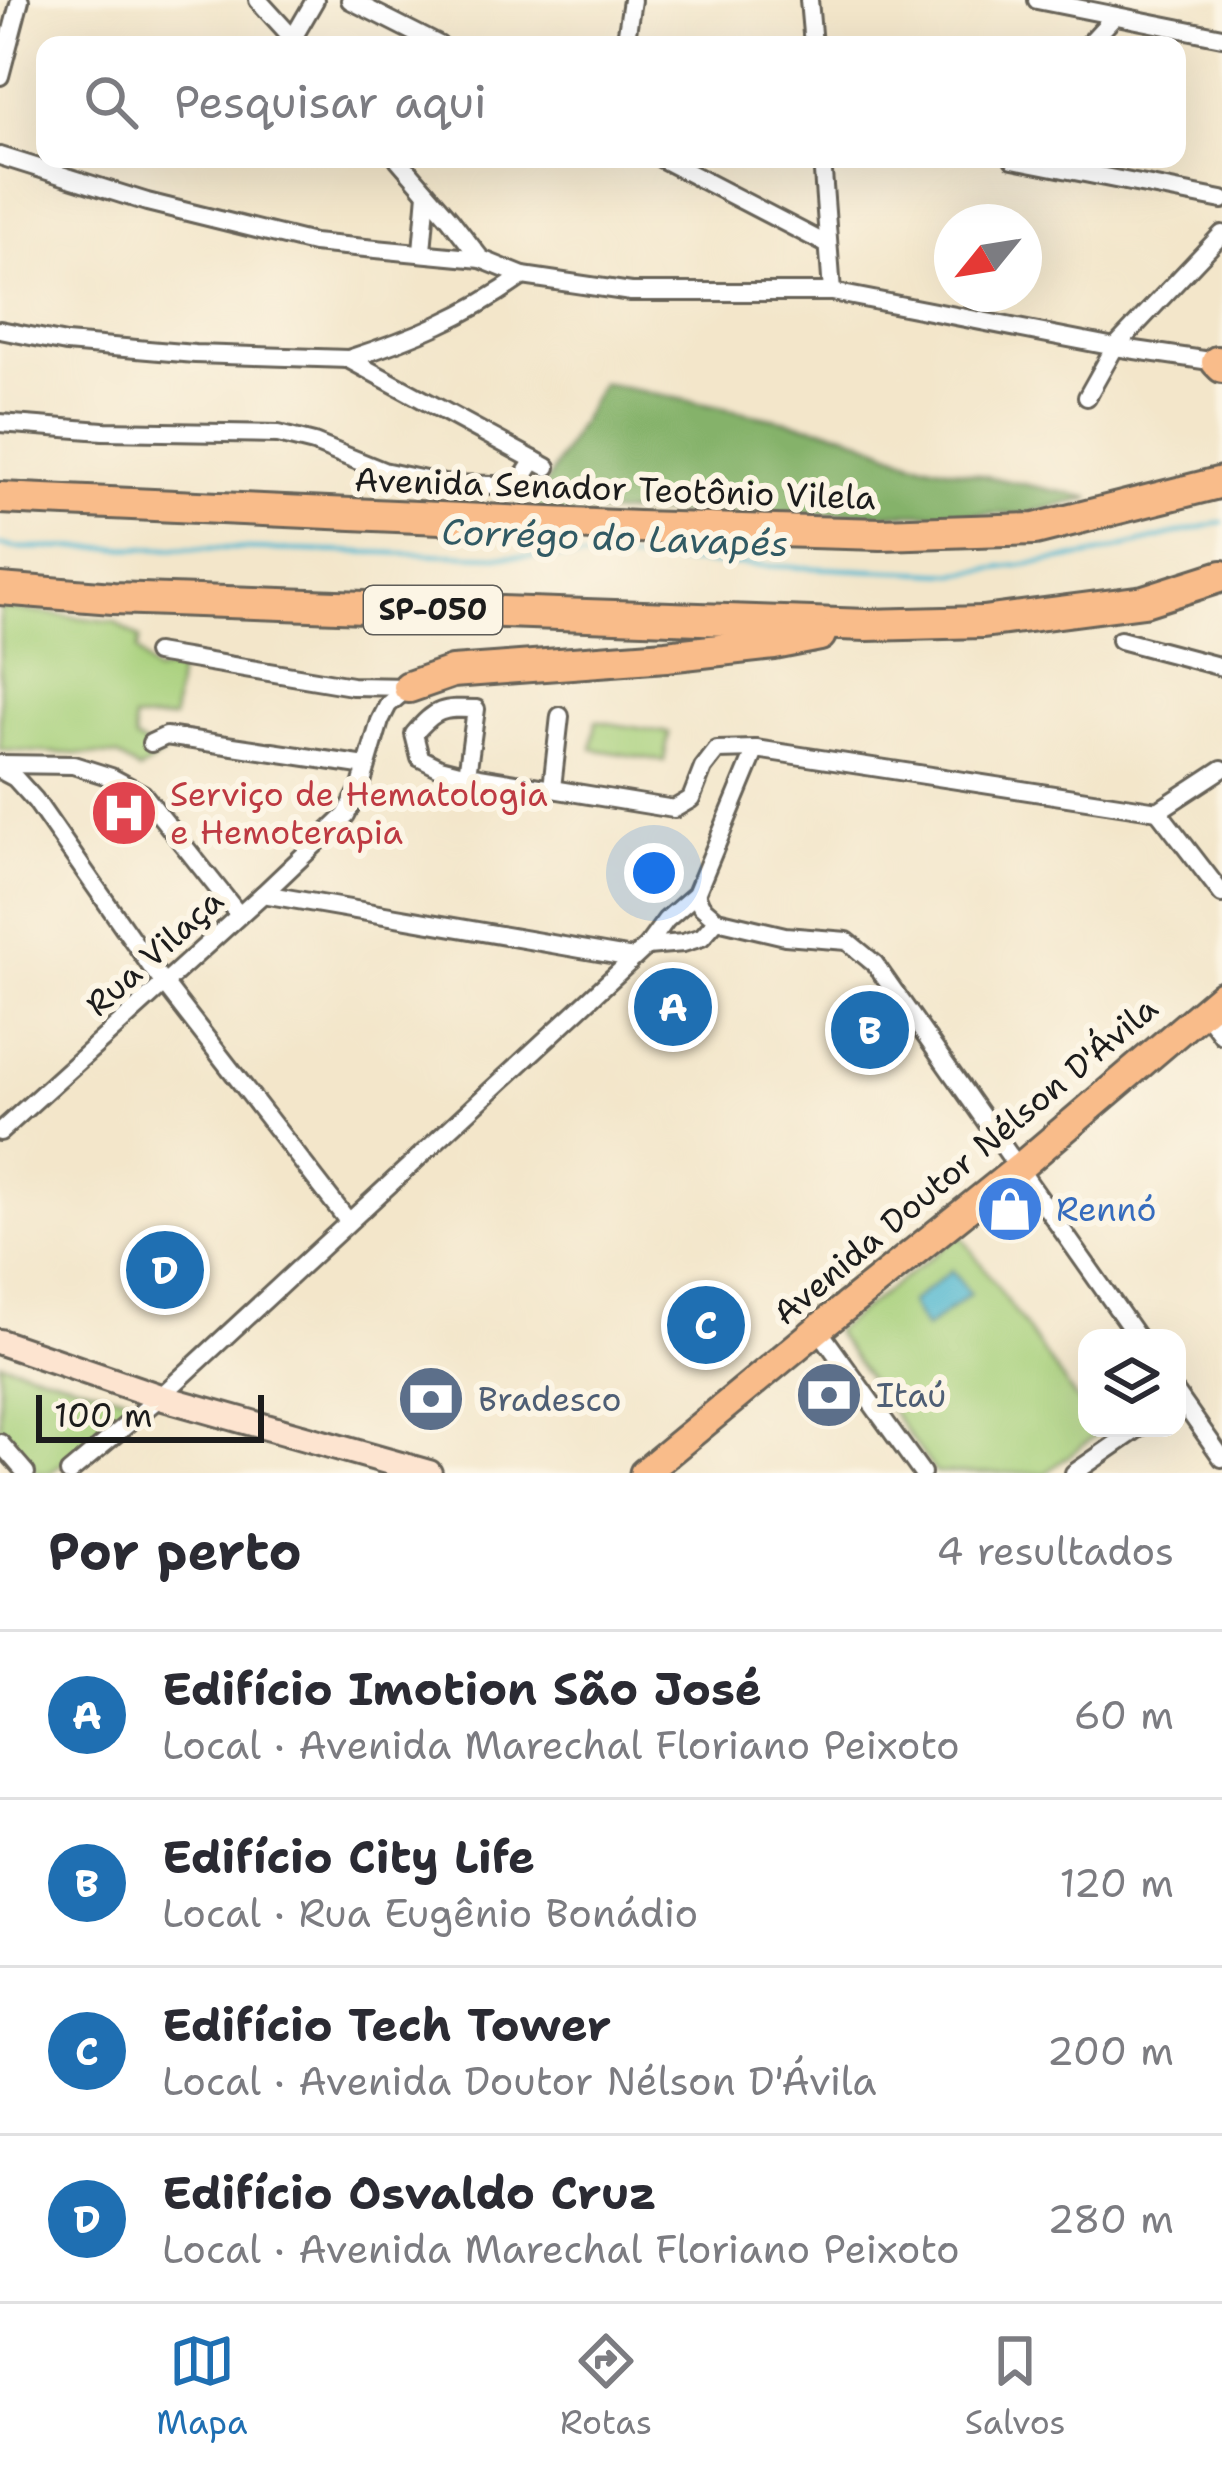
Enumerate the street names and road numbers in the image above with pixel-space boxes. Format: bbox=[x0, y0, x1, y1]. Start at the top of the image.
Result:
street label: Avenida Senador Teotônio Vilela bbox=[354, 457, 876, 520]
road number: SP-050 bbox=[364, 586, 502, 634]
street label: Rua Vilaça bbox=[76, 879, 233, 1026]
street label: Avenida Doutor Nélson D'Ávila bbox=[763, 986, 1167, 1335]

